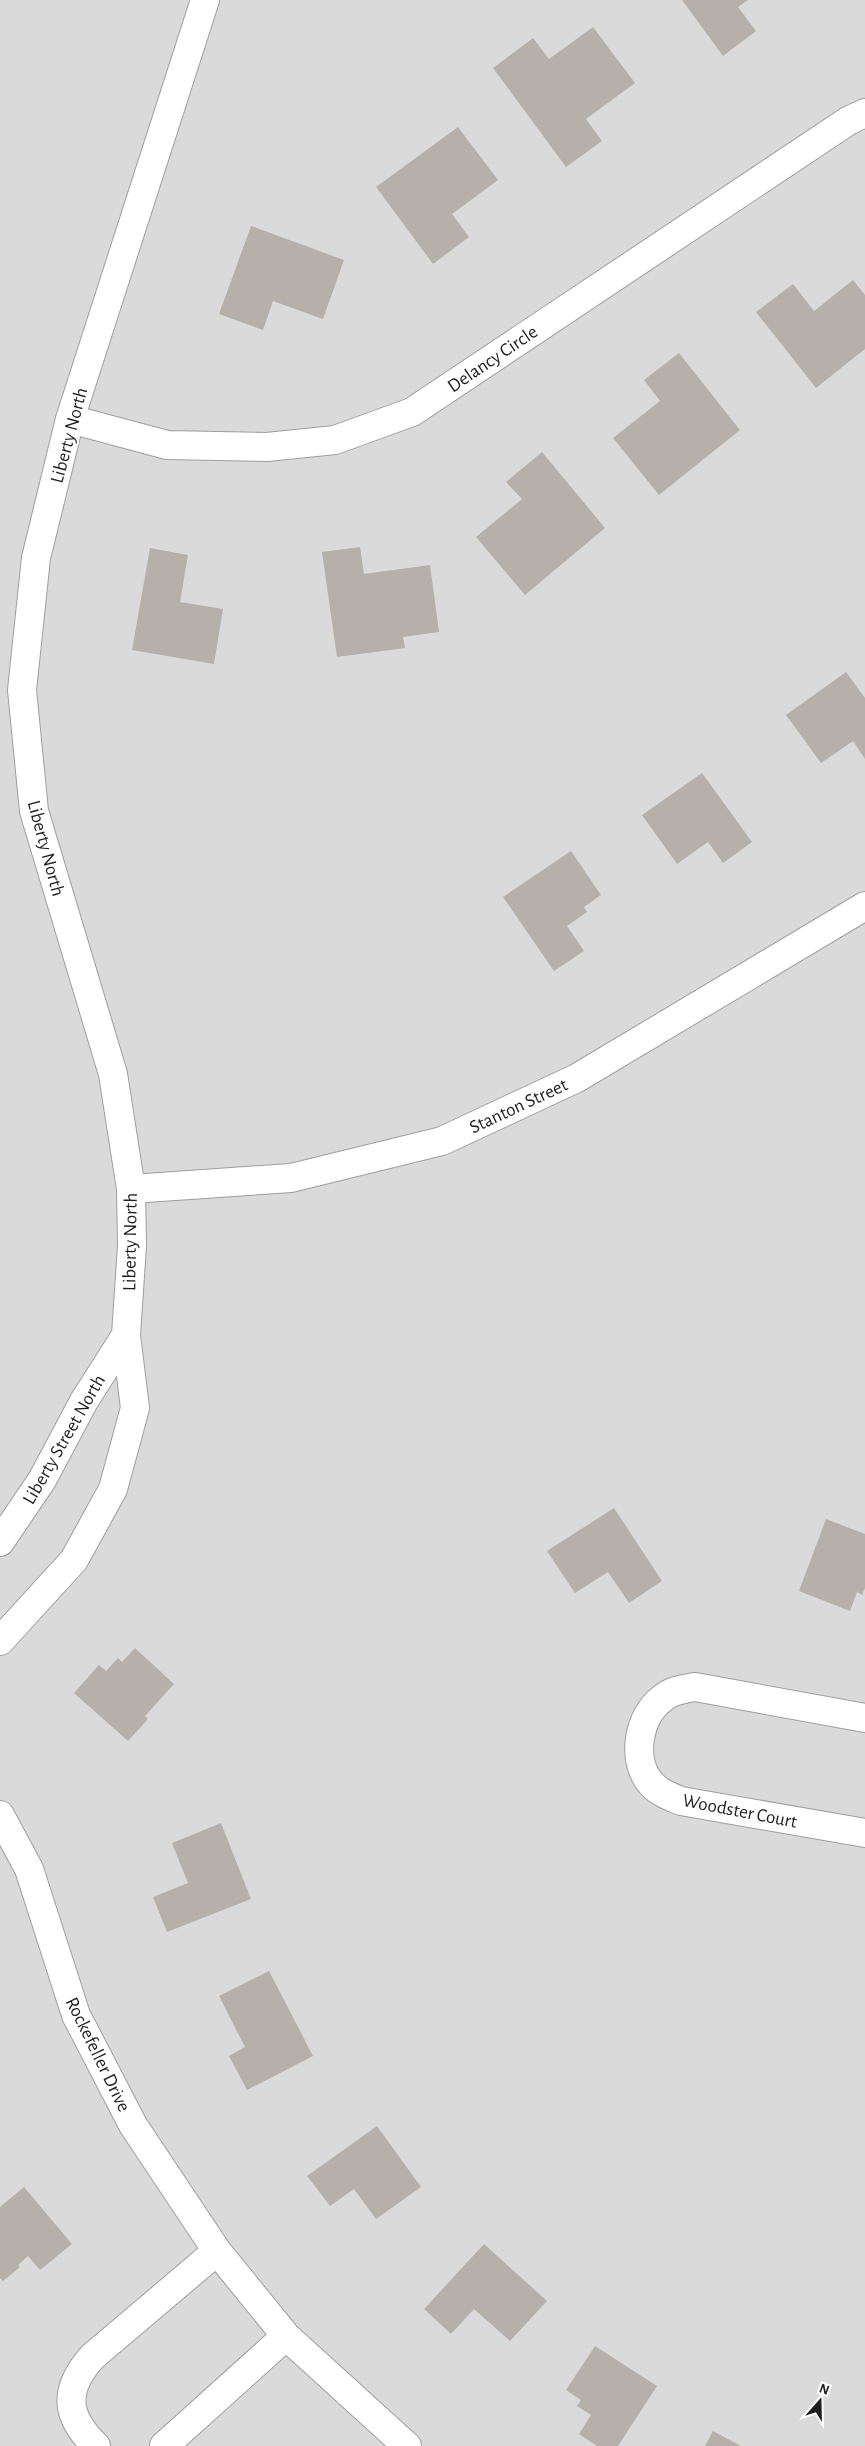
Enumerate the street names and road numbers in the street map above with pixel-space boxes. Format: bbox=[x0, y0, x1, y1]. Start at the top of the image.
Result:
street label: Delancy Circle bbox=[444, 322, 541, 396]
street label: Liberty North bbox=[48, 385, 91, 485]
street label: Liberty North bbox=[24, 798, 67, 898]
street label: Stanton Street bbox=[467, 1075, 571, 1137]
street label: Liberty North bbox=[120, 1193, 141, 1291]
street label: Liberty Street North bbox=[20, 1372, 109, 1508]
street label: Woodster Court bbox=[681, 1791, 798, 1832]
street label: Rockefeller Drive bbox=[62, 1994, 134, 2115]

